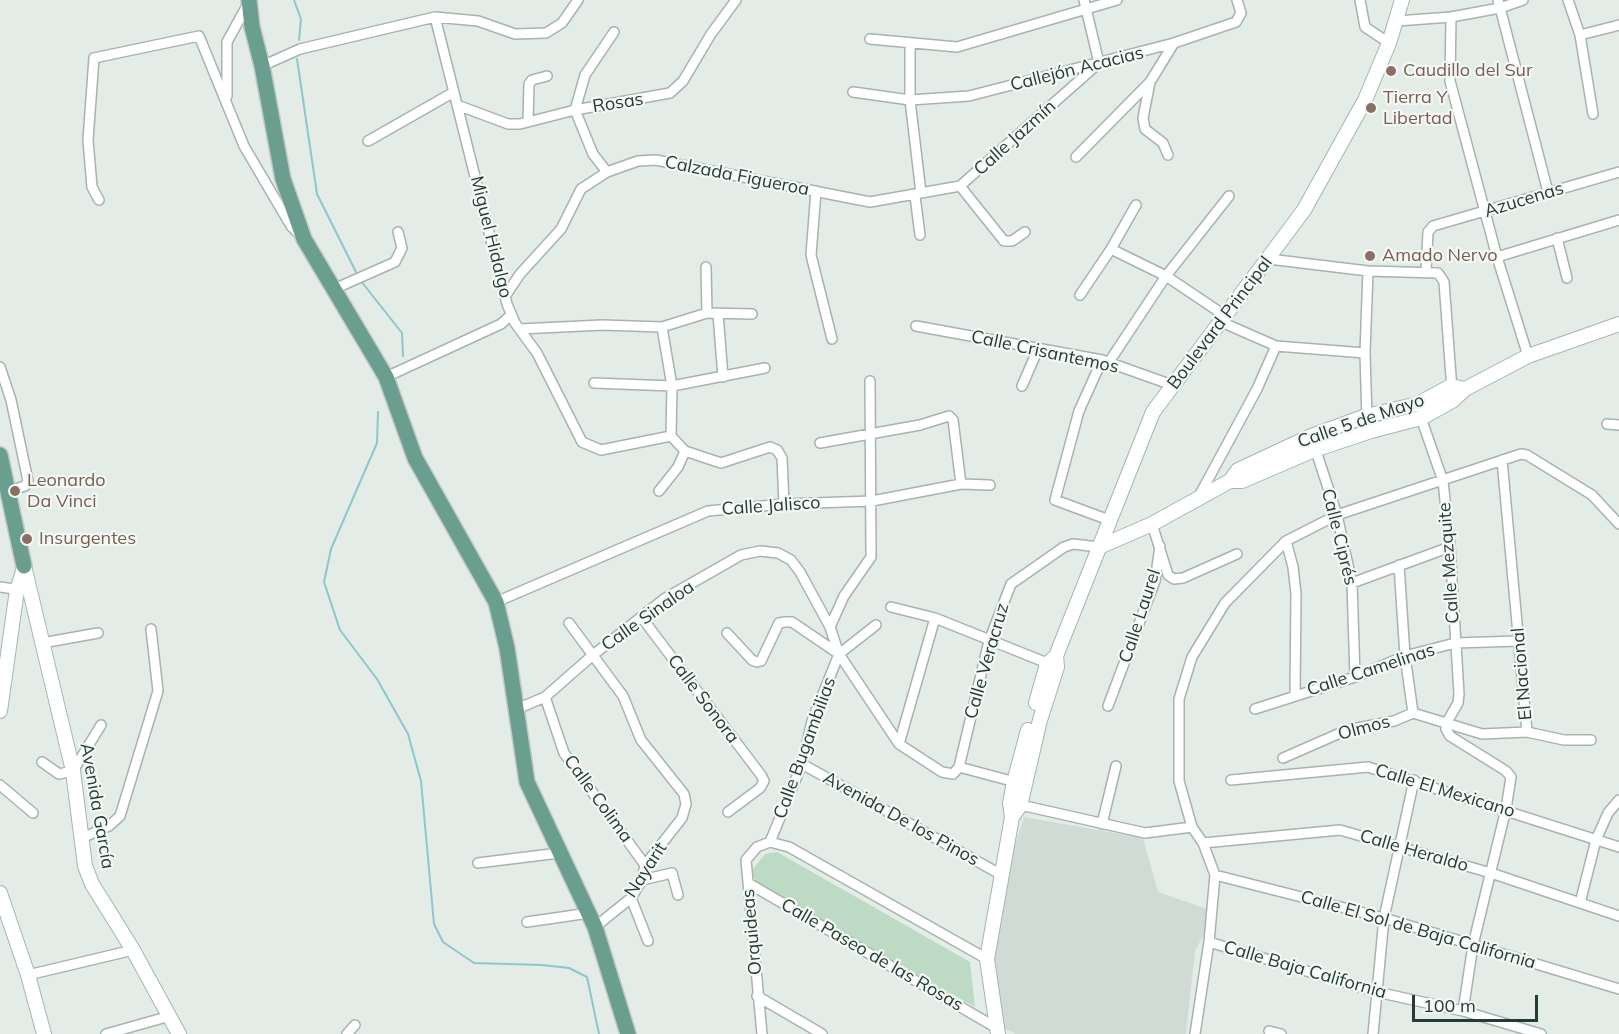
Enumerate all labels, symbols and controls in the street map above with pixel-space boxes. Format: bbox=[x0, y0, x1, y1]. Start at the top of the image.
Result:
street label: Callejón Acacias bbox=[1008, 42, 1146, 96]
place label: Caudillo del Sur bbox=[1403, 60, 1533, 82]
marker: Caudillo del Sur bbox=[1384, 64, 1398, 78]
place label: Tierra Y Libertad bbox=[1383, 87, 1453, 130]
street label: Rosas bbox=[591, 88, 645, 118]
street label: Calle Jazmín bbox=[970, 96, 1060, 180]
marker: Tierra Y Libertad bbox=[1364, 101, 1378, 115]
street label: Calzada Figueroa bbox=[663, 151, 811, 201]
street label: Miguel Hidalgo bbox=[465, 174, 517, 300]
street label: Azucenas bbox=[1482, 178, 1566, 222]
place label: Amado Nervo bbox=[1382, 245, 1498, 267]
marker: Amado Nervo bbox=[1363, 249, 1377, 263]
street label: Boulevard Principal bbox=[1163, 252, 1277, 394]
street label: Calle Crisantemos bbox=[969, 326, 1121, 378]
street label: Calle 5 de Mayo bbox=[1295, 389, 1427, 453]
place label: Leonardo Da Vinci bbox=[27, 470, 106, 512]
marker: Leonardo Da Vinci bbox=[8, 484, 22, 498]
street label: Calle Ciprés bbox=[1317, 487, 1361, 587]
street label: Calle Jalisco bbox=[721, 492, 821, 520]
street label: Calle Mezquite bbox=[1434, 502, 1464, 624]
place label: Insurgentes bbox=[39, 528, 136, 550]
marker: Insurgentes bbox=[20, 532, 34, 546]
street label: Calle Laurel bbox=[1115, 566, 1165, 666]
street label: Calle Sinaloa bbox=[598, 576, 698, 656]
street label: Calle Veracruz bbox=[960, 601, 1014, 721]
street label: El Nacional bbox=[1507, 627, 1537, 721]
street label: Calle Camelinas bbox=[1304, 639, 1438, 701]
street label: Calle Sonora bbox=[663, 650, 743, 748]
street label: Calle Bugambilias bbox=[769, 674, 841, 822]
street label: Olmos bbox=[1336, 711, 1392, 745]
street label: Avenida García bbox=[75, 741, 119, 871]
street label: Calle Colima bbox=[559, 751, 637, 847]
street label: Calle El Mexicano bbox=[1373, 759, 1517, 823]
street label: Avenida De los Pinos bbox=[819, 767, 983, 871]
street label: Calle Heraldo bbox=[1357, 825, 1471, 877]
street label: Nayarit bbox=[620, 838, 672, 902]
street label: Calle El Sol de Baja California bbox=[1298, 886, 1538, 974]
street label: Orquideas bbox=[737, 888, 767, 976]
street label: Calle Paseo de las Rosas bbox=[777, 894, 967, 1016]
street label: Calle Baja California bbox=[1221, 936, 1389, 1004]
scale bar bbox=[1415, 983, 1541, 1021]
text: 100 m bbox=[1423, 994, 1476, 1017]

